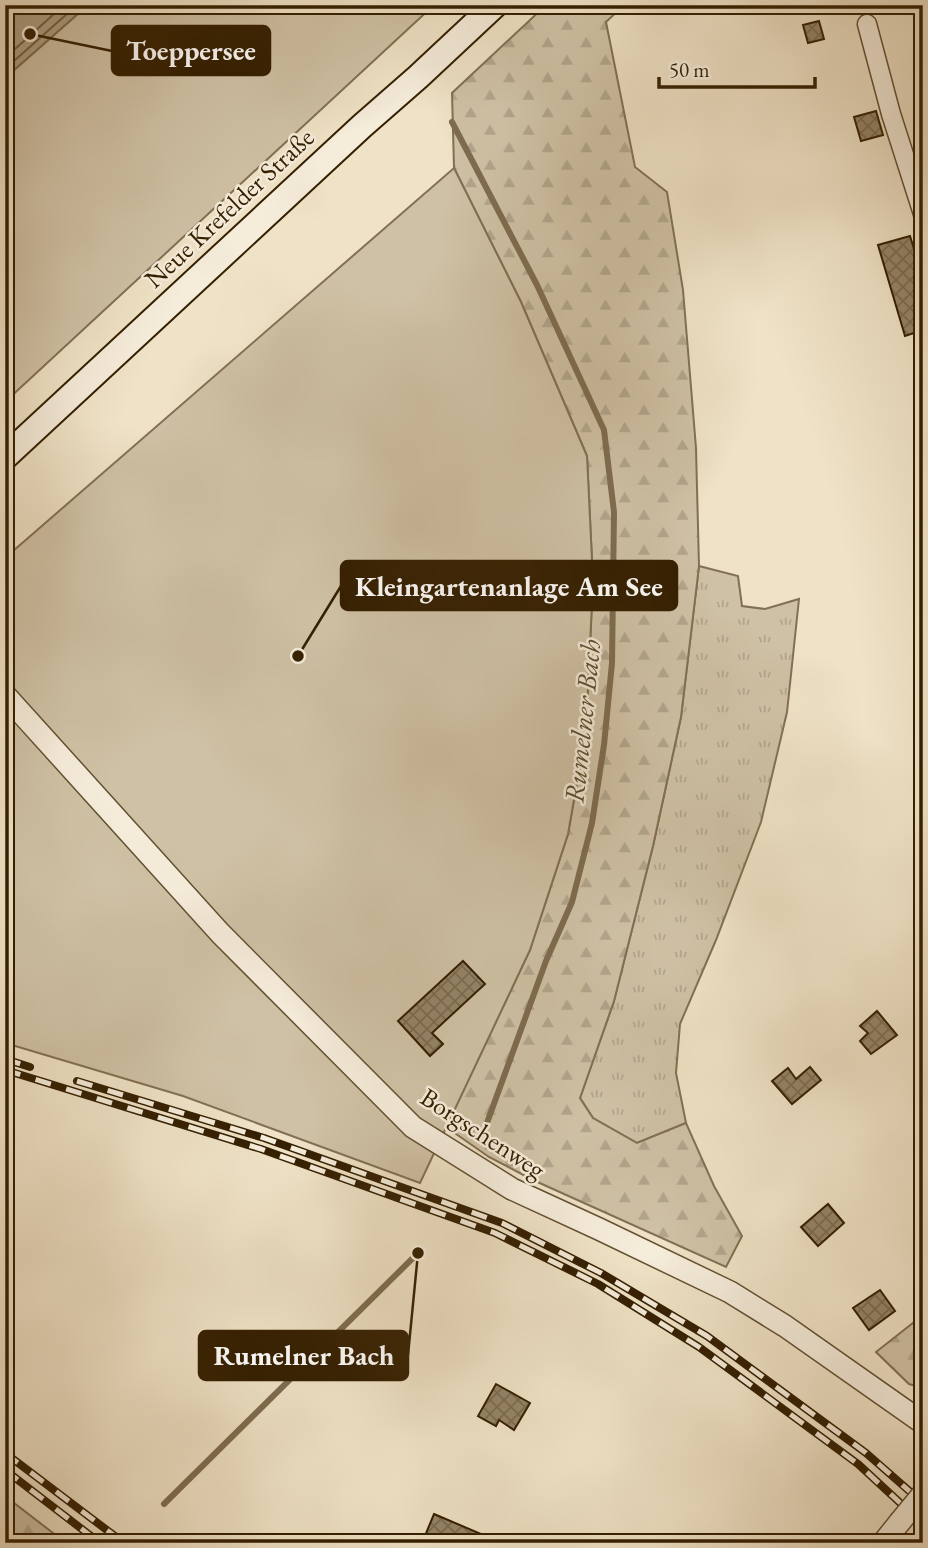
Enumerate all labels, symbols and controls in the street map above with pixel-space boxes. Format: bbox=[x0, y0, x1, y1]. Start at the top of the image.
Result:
callout: Toeppersee bbox=[112, 26, 270, 75]
text: Toeppersee bbox=[126, 32, 256, 68]
scale bar bbox=[659, 46, 814, 90]
text: 50 m bbox=[669, 56, 710, 83]
street label: Neue Krefelder Straße bbox=[137, 121, 321, 295]
callout: Kleingartenanlage Am See bbox=[341, 561, 677, 610]
text: Kleingartenanlage Am See bbox=[355, 568, 663, 604]
water label: Rumelner Bach bbox=[556, 637, 609, 805]
street label: Borgschenweg bbox=[414, 1080, 553, 1186]
callout: Rumelner Bach bbox=[199, 1331, 408, 1380]
text: Rumelner Bach bbox=[214, 1337, 395, 1373]

